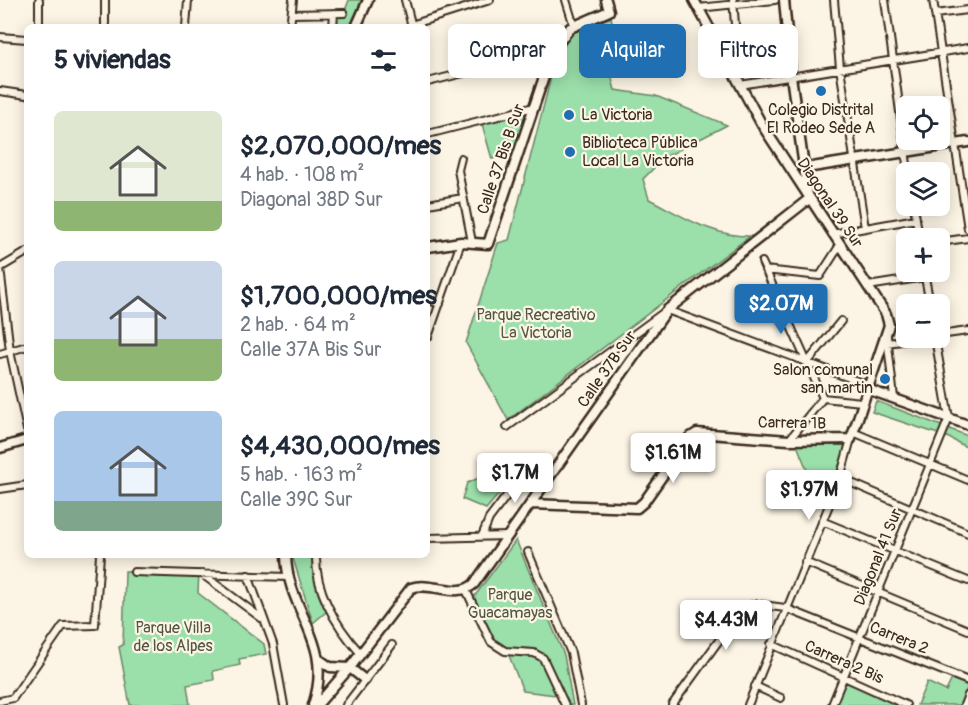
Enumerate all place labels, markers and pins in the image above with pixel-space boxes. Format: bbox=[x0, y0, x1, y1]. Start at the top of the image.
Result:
marker: Colegio Distrital El Rodeo Sede A bbox=[814, 84, 828, 98]
place label: Colegio Distrital El Rodeo Sede A bbox=[767, 100, 875, 138]
place label: La Victoria bbox=[581, 105, 653, 125]
marker: La Victoria bbox=[562, 108, 576, 122]
place label: Biblioteca Pública Local La Victoria bbox=[582, 133, 698, 171]
marker: Biblioteca Pública Local La Victoria bbox=[563, 145, 577, 159]
pin: $2.07M bbox=[732, 284, 830, 335]
place label: Salon comunal san martin bbox=[773, 360, 873, 398]
marker: Salon comunal san martin bbox=[878, 372, 892, 386]
pin: $1.61M bbox=[624, 433, 722, 484]
pin: $1.7M bbox=[473, 453, 557, 504]
pin: $1.97M bbox=[760, 470, 858, 521]
pin: $4.43M bbox=[677, 600, 775, 651]

